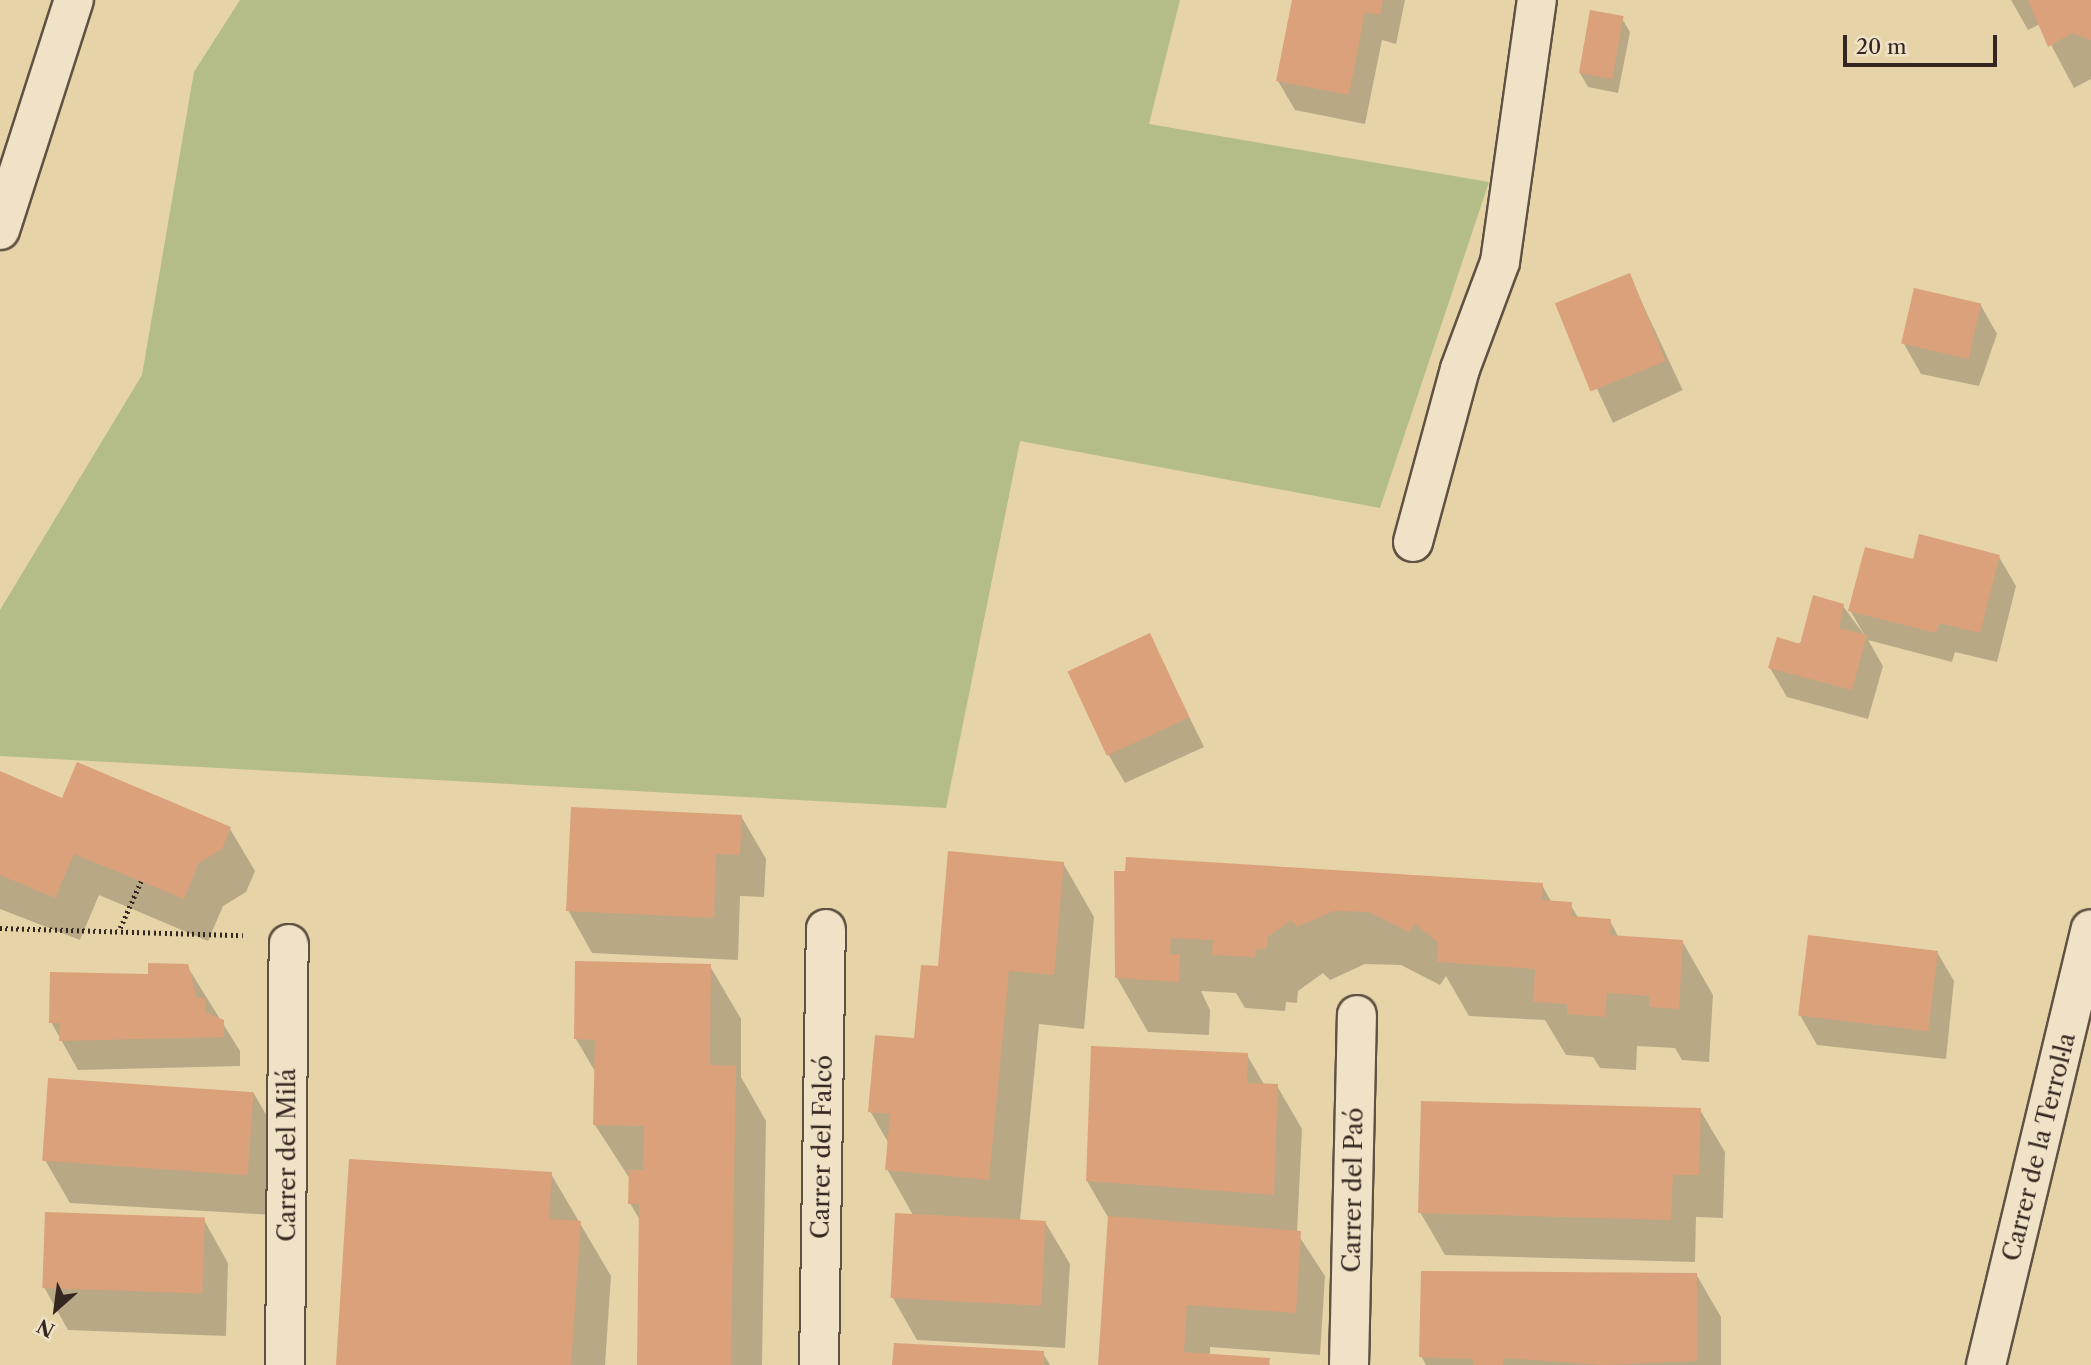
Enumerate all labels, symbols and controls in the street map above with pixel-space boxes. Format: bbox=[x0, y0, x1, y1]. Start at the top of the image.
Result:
scale bar bbox=[1846, 21, 2000, 65]
text: 20 m bbox=[1856, 34, 1907, 59]
street label: Carrer de la Terrol·la bbox=[1997, 1029, 2081, 1265]
street label: Carrer del Falcó bbox=[806, 1055, 838, 1239]
street label: Carrer del Milá bbox=[273, 1068, 301, 1242]
street label: Carrer del Paó bbox=[1337, 1107, 1369, 1273]
north arrow bbox=[21, 1274, 91, 1344]
text: N bbox=[33, 1314, 59, 1342]

